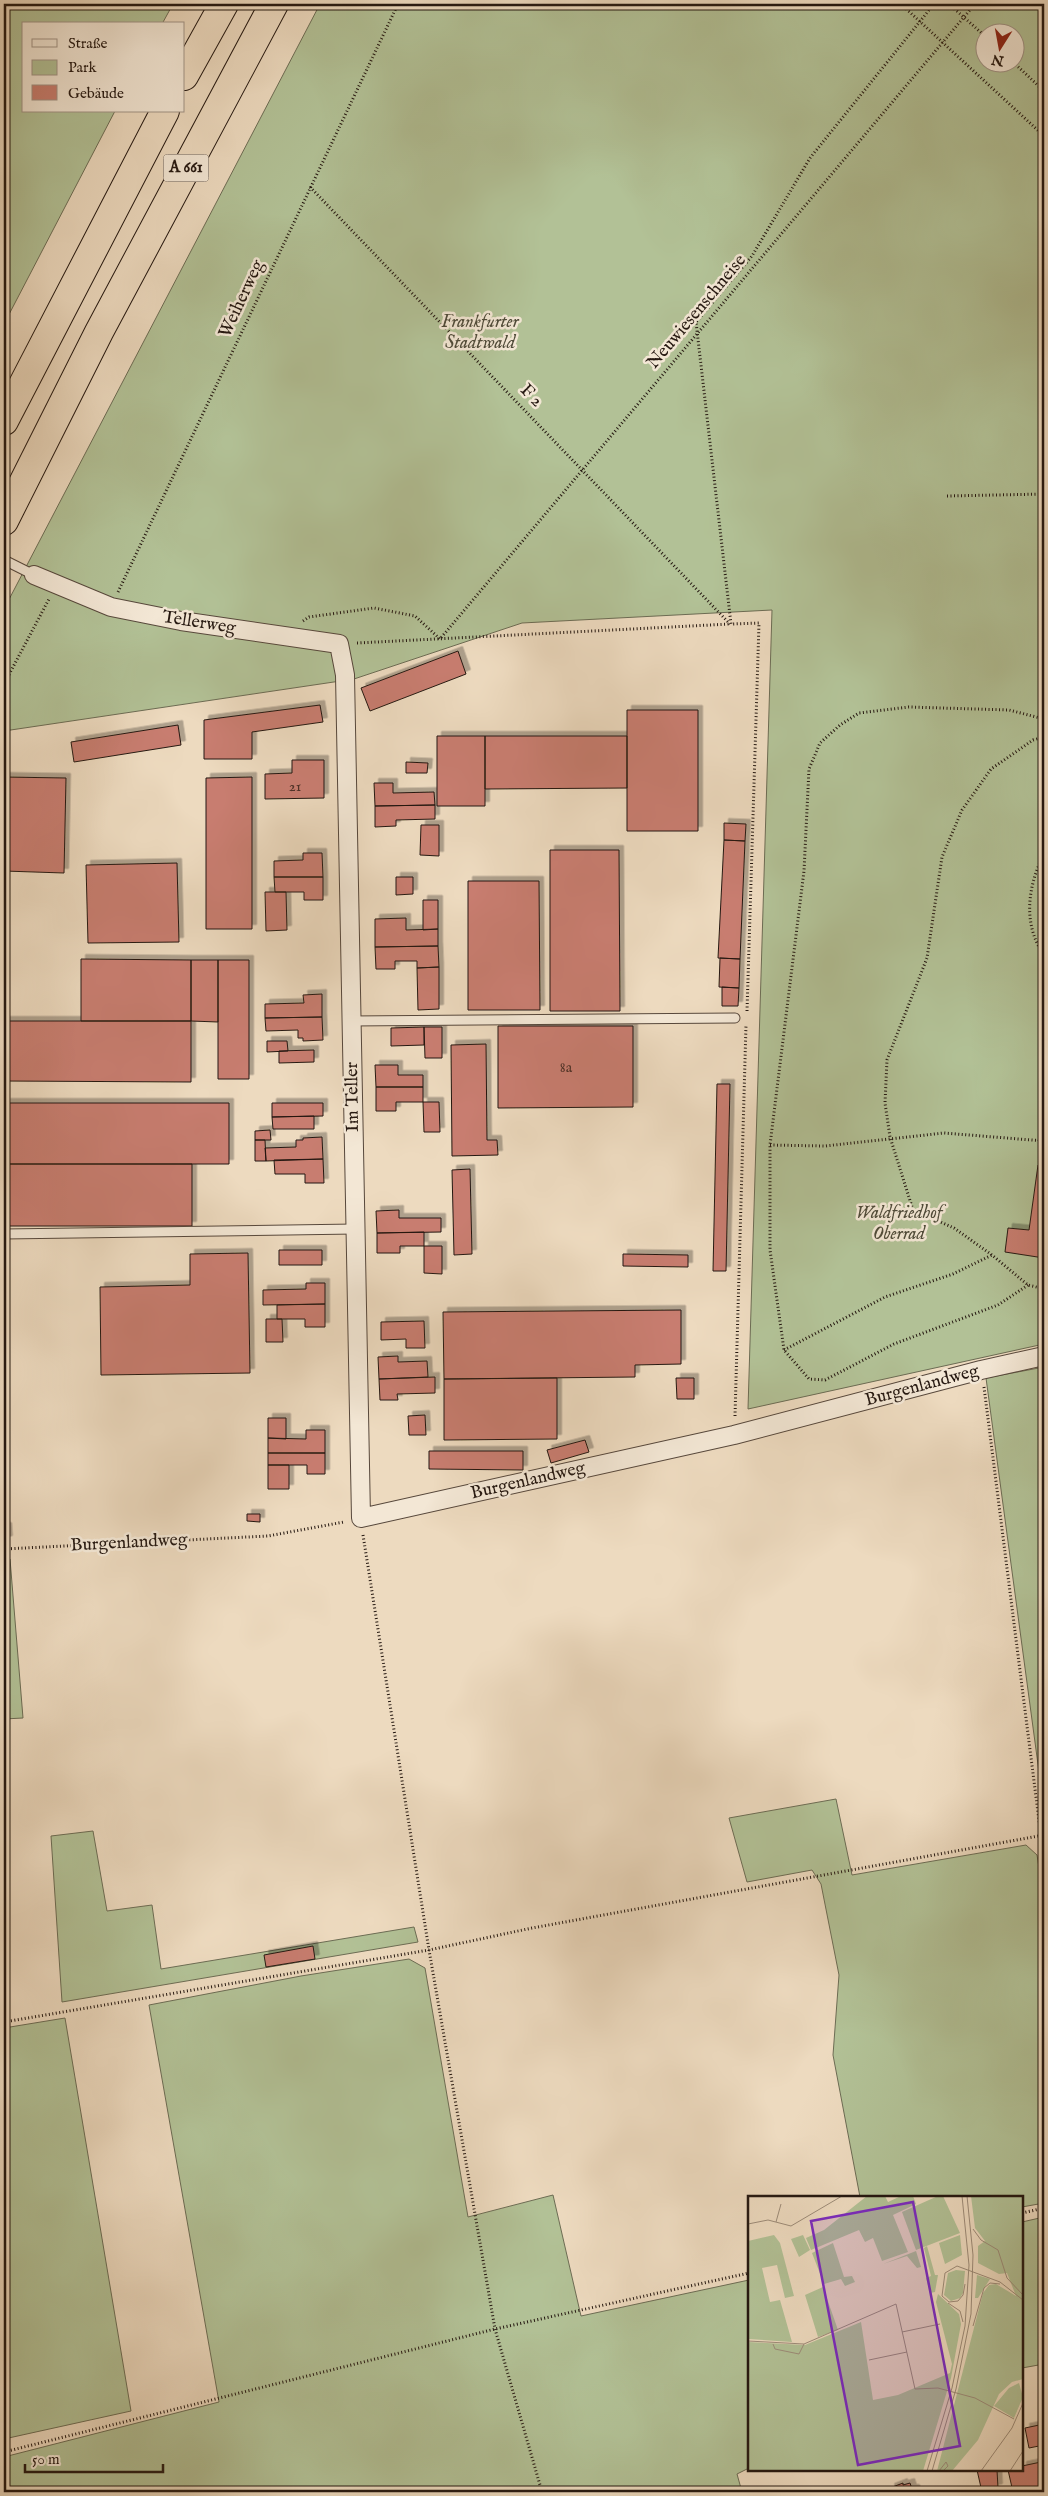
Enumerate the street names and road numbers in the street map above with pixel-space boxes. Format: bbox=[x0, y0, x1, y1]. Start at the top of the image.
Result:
road number: A 661 bbox=[164, 154, 208, 182]
street label: Neuwiesenschneise bbox=[642, 250, 752, 374]
street label: Weiherweg bbox=[214, 256, 270, 342]
street label: F 2 bbox=[514, 379, 548, 413]
street label: Tellerweg bbox=[161, 606, 238, 640]
street label: Im Teller bbox=[341, 1061, 365, 1132]
street label: Burgenlandweg bbox=[863, 1360, 982, 1412]
street label: Burgenlandweg bbox=[468, 1457, 588, 1505]
street label: Burgenlandweg bbox=[70, 1528, 188, 1558]

